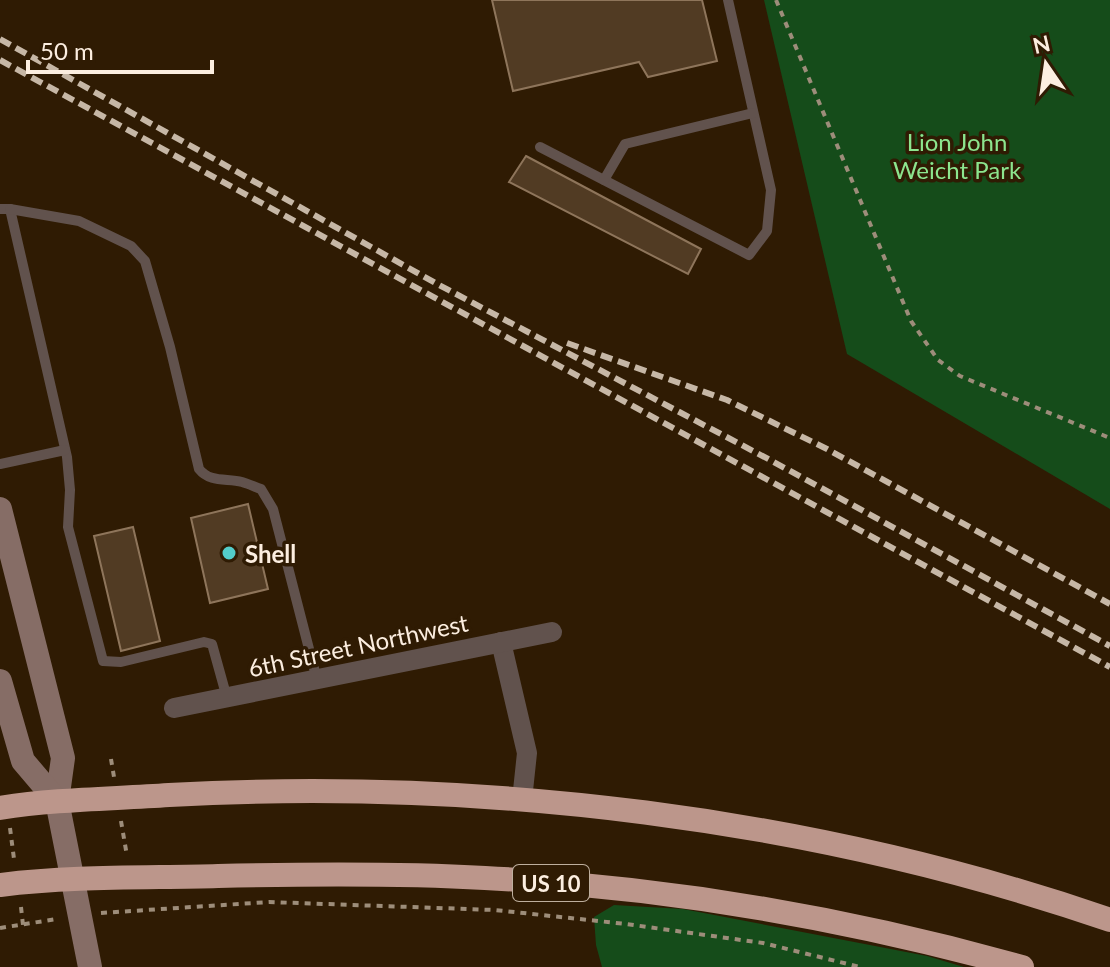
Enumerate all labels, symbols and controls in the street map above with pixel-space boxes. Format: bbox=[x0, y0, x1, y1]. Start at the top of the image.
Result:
scale bar bbox=[28, 24, 212, 74]
north arrow bbox=[1006, 24, 1086, 104]
text: N bbox=[1030, 29, 1053, 59]
text: 50 m bbox=[40, 36, 94, 65]
park label: Lion John Weicht Park bbox=[893, 127, 1022, 184]
place label: Shell bbox=[245, 539, 296, 568]
marker: Shell bbox=[220, 544, 238, 562]
street label: 6th Street Northwest bbox=[245, 607, 471, 682]
road number: US 10 bbox=[513, 865, 589, 901]

